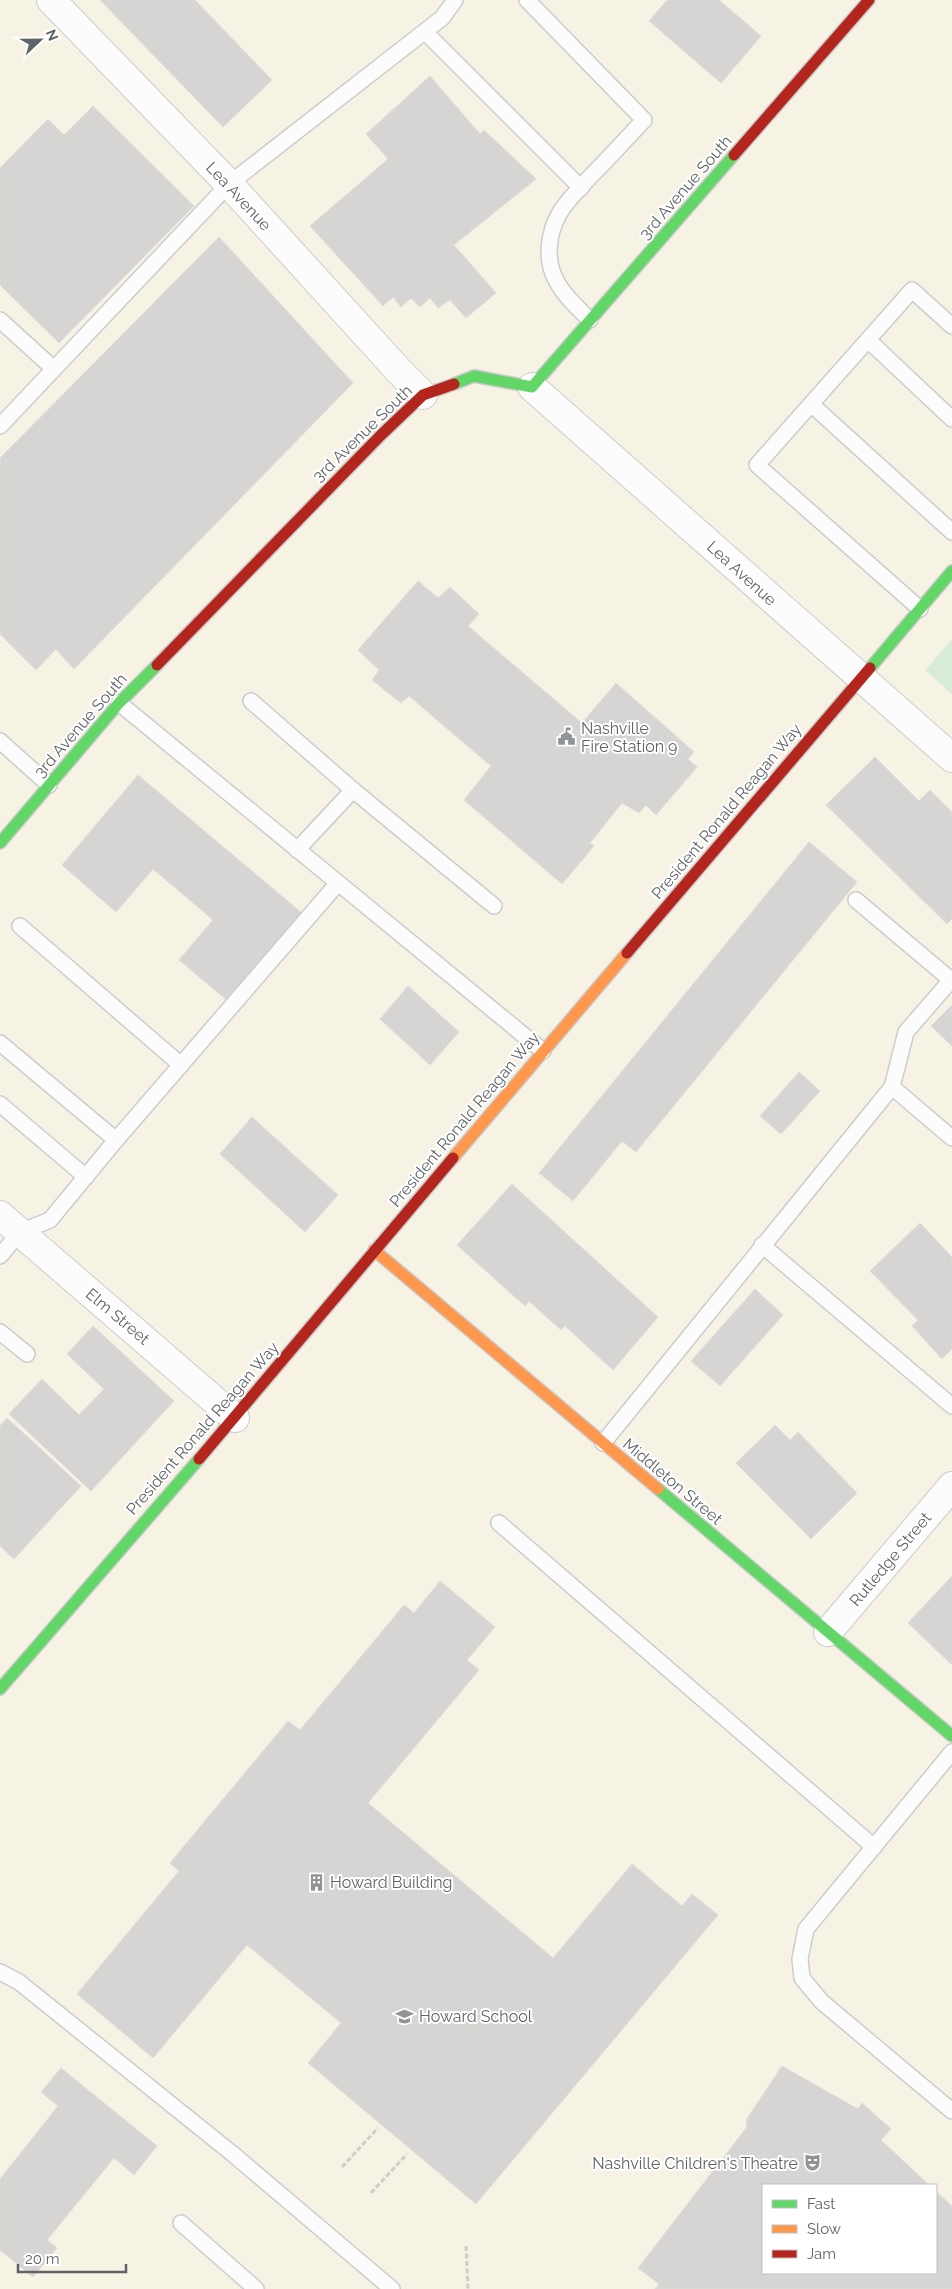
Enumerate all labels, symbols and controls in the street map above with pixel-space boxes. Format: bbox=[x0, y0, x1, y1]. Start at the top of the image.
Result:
north arrow bbox=[15, 15, 65, 65]
text: N bbox=[43, 27, 61, 43]
street label: 3rd Avenue South bbox=[635, 132, 736, 243]
street label: Lea Avenue bbox=[202, 158, 275, 235]
street label: 3rd Avenue South bbox=[309, 381, 416, 486]
street label: Lea Avenue bbox=[703, 537, 780, 610]
street label: 3rd Avenue South bbox=[30, 670, 131, 781]
place label: Nashville Fire Station 9 bbox=[581, 719, 677, 756]
street label: President Ronald Reagan Way bbox=[647, 720, 805, 903]
public building icon: Nashville Fire Station 9 bbox=[557, 727, 577, 747]
street label: President Ronald Reagan Way bbox=[385, 1028, 543, 1211]
street label: Elm Street bbox=[82, 1284, 154, 1349]
street label: President Ronald Reagan Way bbox=[122, 1338, 283, 1519]
street label: Middleton Street bbox=[619, 1434, 727, 1529]
street label: Rutledge Street bbox=[846, 1508, 936, 1610]
building icon: Howard Building bbox=[306, 1872, 326, 1892]
place label: Howard Building bbox=[330, 1873, 453, 1892]
school or university icon: Howard School bbox=[395, 2006, 415, 2026]
place label: Howard School bbox=[419, 2007, 533, 2026]
theatre icon: Nashville Children's Theatre bbox=[802, 2153, 822, 2173]
place label: Nashville Children's Theatre bbox=[592, 2154, 798, 2173]
legend bbox=[762, 2184, 937, 2274]
text: Fast bbox=[807, 2195, 835, 2213]
text: Slow bbox=[807, 2220, 841, 2238]
scale bar bbox=[18, 2242, 125, 2274]
text: Jam bbox=[807, 2245, 836, 2263]
text: 20 m bbox=[25, 2250, 60, 2268]

